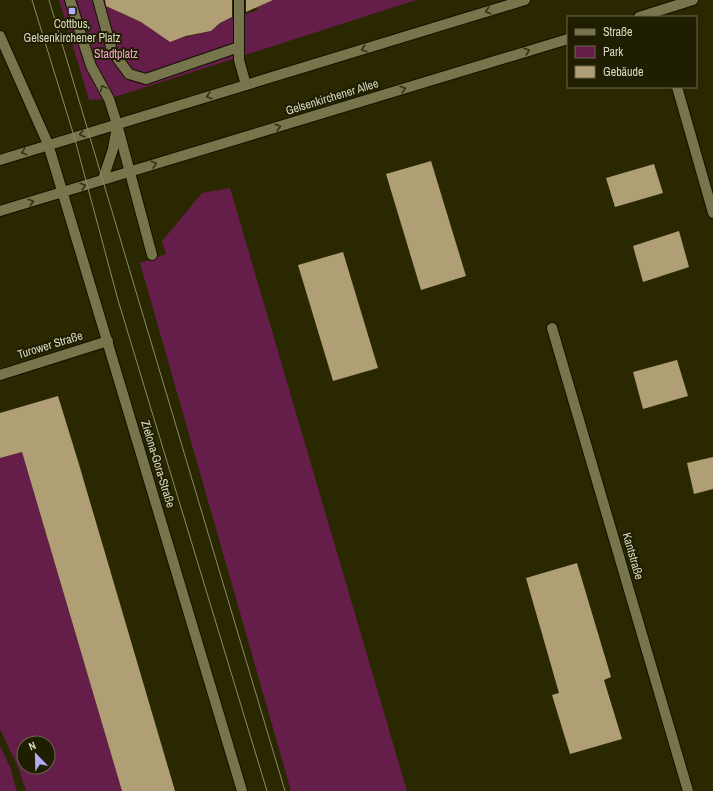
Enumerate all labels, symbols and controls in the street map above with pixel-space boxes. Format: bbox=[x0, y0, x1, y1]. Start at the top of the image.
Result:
marker: Cottbus, Gelsenkirchener Platz bbox=[67, 6, 77, 16]
one-way arrow bbox=[485, 6, 492, 15]
place label: Cottbus, Gelsenkirchener Platz bbox=[24, 16, 120, 46]
legend bbox=[567, 16, 697, 88]
text: Straße bbox=[603, 24, 633, 40]
one-way arrow bbox=[360, 44, 367, 53]
text: Park bbox=[603, 44, 623, 60]
park label: Stadtplatz bbox=[94, 46, 138, 62]
one-way arrow bbox=[523, 47, 530, 56]
text: Gebäude bbox=[603, 64, 644, 80]
street label: Gelsenkirchener Allee bbox=[284, 75, 380, 119]
one-way arrow bbox=[100, 85, 108, 92]
one-way arrow bbox=[399, 85, 406, 94]
one-way arrow bbox=[206, 91, 213, 100]
one-way arrow bbox=[275, 123, 282, 132]
one-way arrow bbox=[79, 129, 86, 138]
one-way arrow bbox=[20, 147, 27, 156]
one-way arrow bbox=[150, 160, 157, 169]
one-way arrow bbox=[79, 182, 86, 190]
one-way arrow bbox=[28, 198, 35, 207]
street label: Turower Straße bbox=[15, 327, 85, 363]
street label: Zielona-Gora-Straße bbox=[137, 418, 179, 510]
street label: Kantstraße bbox=[619, 531, 647, 581]
north arrow bbox=[16, 735, 56, 775]
text: N bbox=[26, 738, 38, 754]

